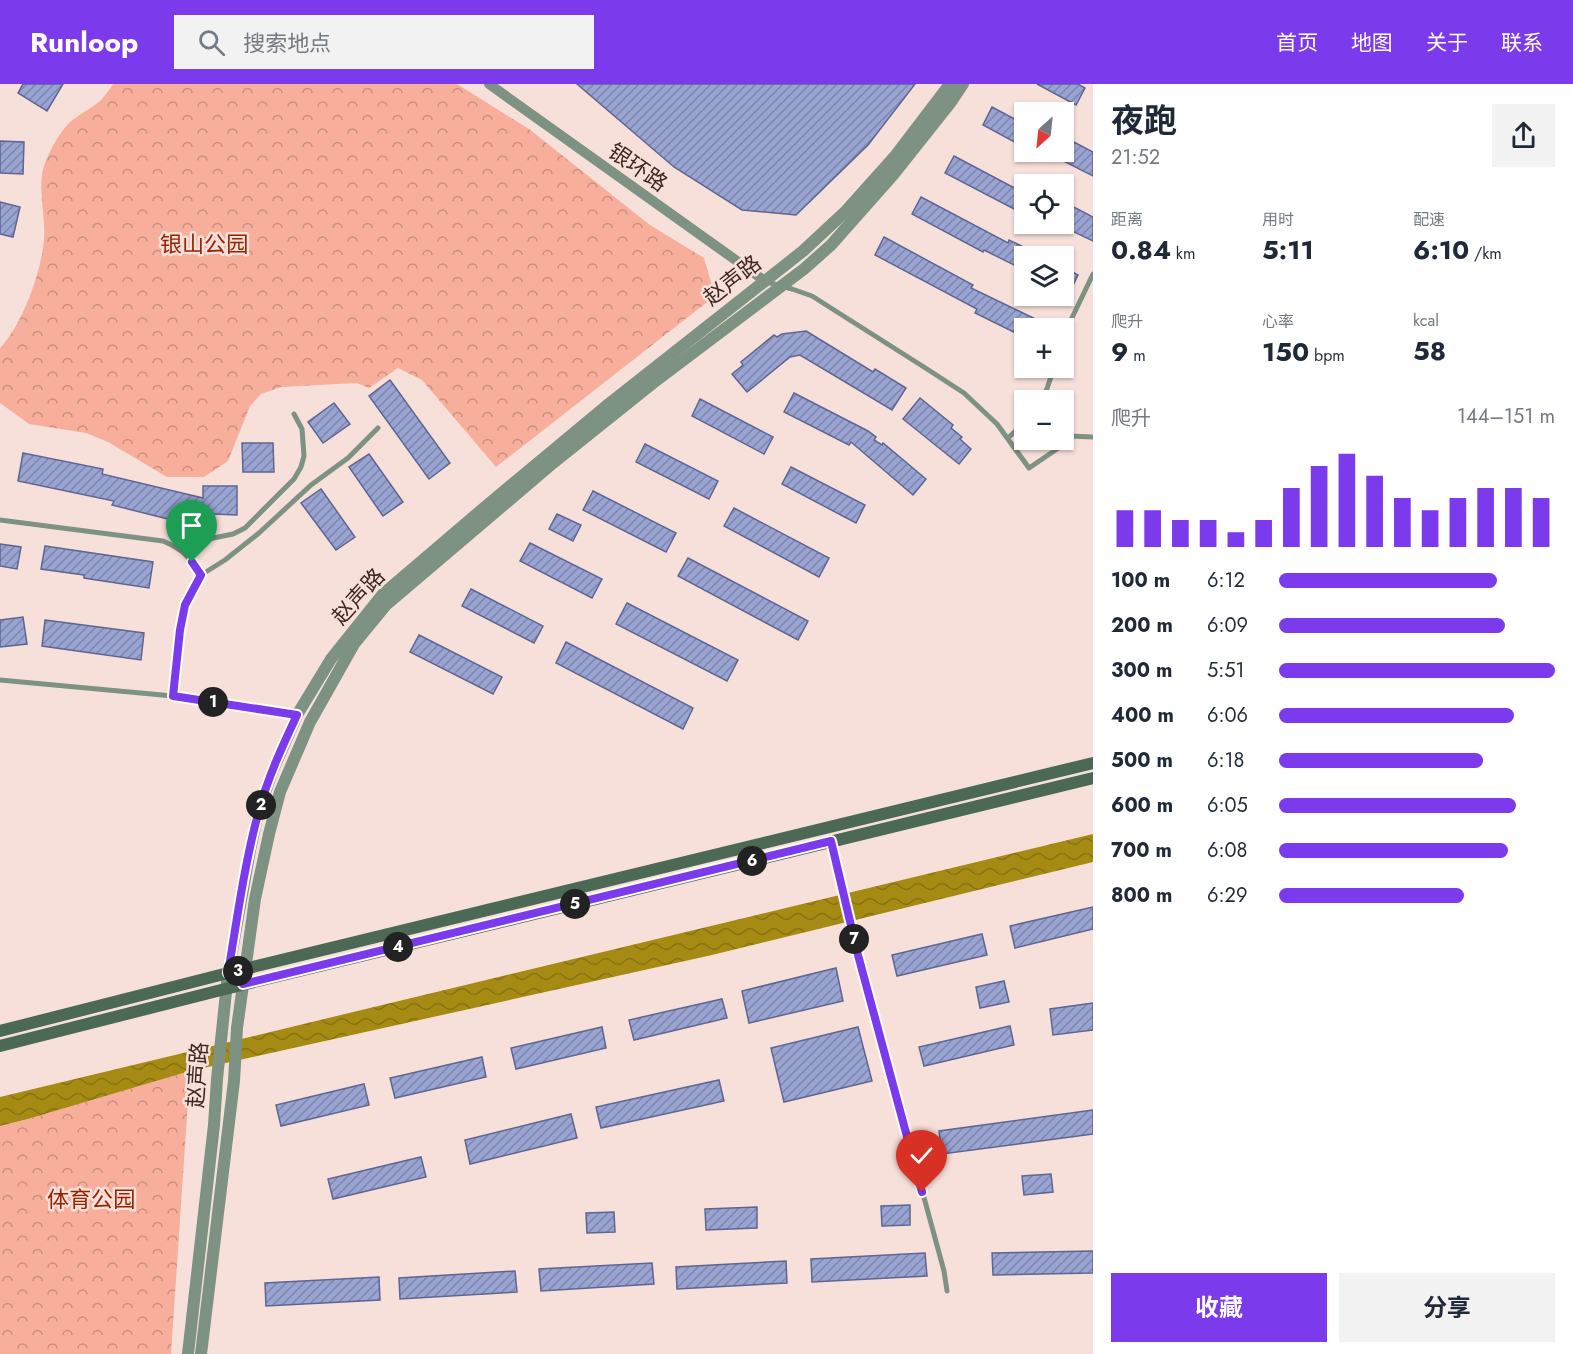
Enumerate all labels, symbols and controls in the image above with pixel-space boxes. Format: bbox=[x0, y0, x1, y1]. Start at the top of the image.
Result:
search box bbox=[174, 15, 594, 69]
text: Runloop bbox=[30, 22, 138, 63]
icon: search bbox=[195, 26, 228, 59]
text: 搜索地点 bbox=[243, 27, 331, 59]
text: 首页 bbox=[1276, 28, 1318, 58]
text: 地图 bbox=[1351, 28, 1393, 58]
text: 关于 bbox=[1426, 28, 1468, 58]
text: 联系 bbox=[1501, 28, 1543, 58]
text: 夜跑 bbox=[1111, 97, 1177, 144]
north arrow bbox=[1014, 102, 1074, 162]
map controls bbox=[1014, 102, 1074, 450]
button: share bbox=[1492, 104, 1555, 167]
street label: 银环路 bbox=[602, 135, 674, 199]
text: 21:52 bbox=[1111, 143, 1160, 172]
button: locate bbox=[1014, 174, 1074, 234]
text: 距离 bbox=[1111, 208, 1143, 231]
text: 用时 bbox=[1262, 208, 1294, 231]
text: 配速 bbox=[1413, 208, 1445, 231]
park label: 银山公园 bbox=[160, 228, 248, 260]
text: 0.84 bbox=[1111, 231, 1171, 269]
text: 5:11 bbox=[1262, 231, 1314, 269]
text: 6:10 bbox=[1413, 231, 1469, 269]
text: km bbox=[1171, 242, 1195, 265]
text: /km bbox=[1469, 242, 1502, 265]
button: layers bbox=[1014, 246, 1074, 306]
street label: 赵声路 bbox=[696, 247, 768, 313]
text: kcal bbox=[1413, 309, 1439, 332]
text: 爬升 bbox=[1111, 310, 1143, 333]
text: 心率 bbox=[1262, 310, 1294, 333]
button: + bbox=[1014, 318, 1074, 378]
text: 58 bbox=[1413, 332, 1446, 370]
text: 9 bbox=[1111, 333, 1128, 371]
text: 150 bbox=[1262, 333, 1309, 371]
text: m bbox=[1128, 344, 1146, 367]
text: bpm bbox=[1309, 344, 1345, 367]
button: − bbox=[1014, 390, 1074, 450]
text: 144–151 m bbox=[1457, 402, 1555, 431]
text: 爬升 bbox=[1111, 404, 1151, 433]
pin bbox=[166, 500, 217, 562]
icon: arrive bbox=[175, 509, 208, 542]
street label: 赵声路 bbox=[324, 561, 392, 631]
text: 100 m bbox=[1111, 566, 1170, 595]
text: 6:12 bbox=[1207, 566, 1245, 595]
text: 200 m bbox=[1111, 611, 1173, 640]
text: 6:09 bbox=[1207, 611, 1248, 640]
text: 300 m bbox=[1111, 656, 1172, 685]
text: 5:51 bbox=[1207, 656, 1245, 685]
pin: 1 bbox=[198, 687, 228, 717]
text: 1 bbox=[209, 690, 217, 713]
text: 400 m bbox=[1111, 701, 1174, 730]
text: 6:06 bbox=[1207, 701, 1248, 730]
text: 500 m bbox=[1111, 746, 1173, 775]
text: 6:18 bbox=[1207, 746, 1244, 775]
pin: 2 bbox=[246, 790, 276, 820]
text: 600 m bbox=[1111, 791, 1173, 820]
text: 6:05 bbox=[1207, 791, 1248, 820]
text: 2 bbox=[256, 793, 266, 816]
text: 700 m bbox=[1111, 836, 1172, 865]
text: 6:08 bbox=[1207, 836, 1247, 865]
pin: 6 bbox=[737, 846, 767, 876]
text: 6 bbox=[747, 849, 757, 872]
text: 800 m bbox=[1111, 881, 1172, 910]
text: 6:29 bbox=[1207, 881, 1247, 910]
pin: 5 bbox=[560, 889, 590, 919]
text: 5 bbox=[570, 892, 580, 915]
pin: 7 bbox=[839, 924, 869, 954]
text: 7 bbox=[849, 927, 859, 950]
pin: 4 bbox=[383, 932, 413, 962]
text: 4 bbox=[392, 935, 404, 958]
pin: 3 bbox=[223, 956, 253, 986]
text: 3 bbox=[233, 959, 243, 982]
street label: 赵声路 bbox=[179, 1041, 215, 1109]
pin bbox=[896, 1130, 947, 1192]
icon: check bbox=[905, 1139, 938, 1172]
park label: 体育公园 bbox=[47, 1183, 135, 1215]
button: 收藏 bbox=[1111, 1273, 1327, 1342]
button: 分享 bbox=[1339, 1273, 1555, 1342]

